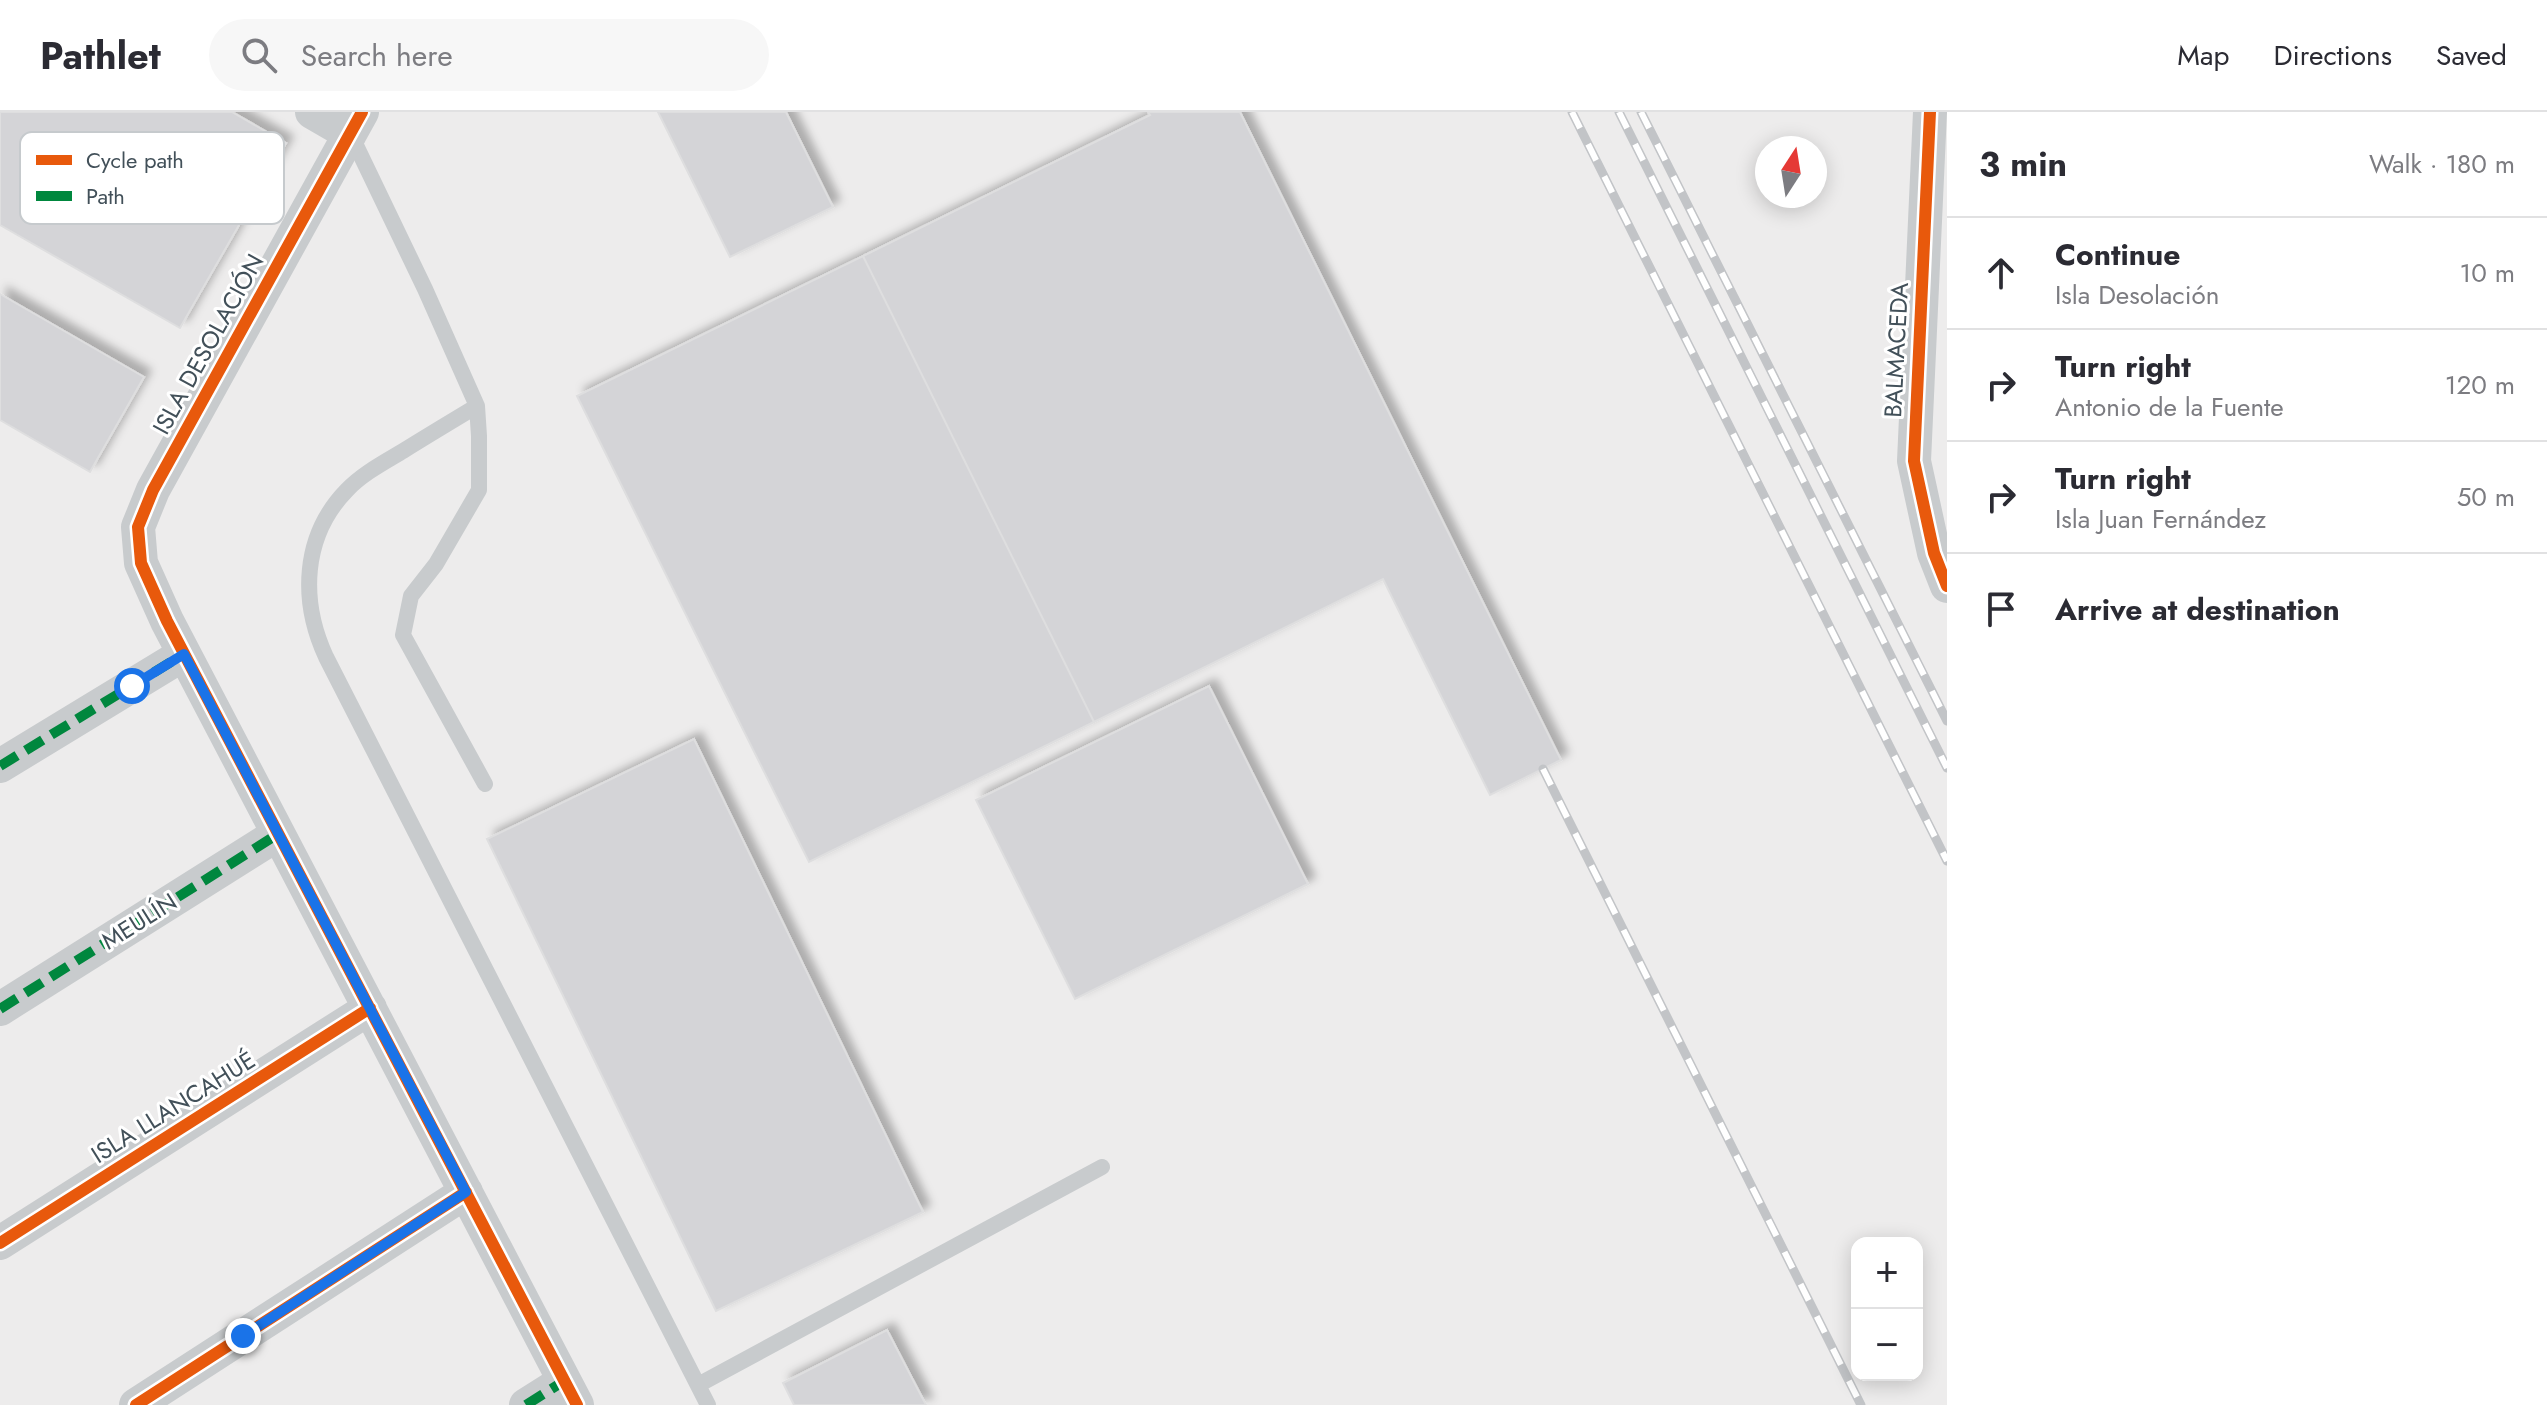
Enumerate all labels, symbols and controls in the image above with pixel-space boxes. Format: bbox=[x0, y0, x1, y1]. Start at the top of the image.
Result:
search box bbox=[209, 19, 769, 91]
text: Pathlet bbox=[40, 28, 161, 83]
icon: search bbox=[237, 33, 281, 77]
text: Search here bbox=[301, 34, 453, 77]
text: Map bbox=[2177, 35, 2229, 76]
text: Directions bbox=[2273, 35, 2392, 76]
text: Saved bbox=[2436, 35, 2507, 76]
legend bbox=[20, 132, 284, 224]
north arrow bbox=[1755, 136, 1827, 208]
text: 3 min bbox=[1979, 140, 2067, 189]
text: Cycle path bbox=[86, 144, 184, 176]
text: Walk · 180 m bbox=[2369, 145, 2515, 183]
text: Path bbox=[86, 180, 125, 212]
text: Continue bbox=[2055, 233, 2181, 276]
street label: ISLA DESOLACIÓN bbox=[144, 247, 272, 441]
icon: ahead bbox=[1979, 251, 2023, 295]
text: 10 m bbox=[2460, 254, 2515, 292]
text: Isla Desolación bbox=[2055, 276, 2219, 314]
street label: BALMACEDA bbox=[1875, 281, 1917, 418]
text: Turn right bbox=[2055, 345, 2191, 388]
icon: right bbox=[1979, 363, 2023, 407]
text: 120 m bbox=[2445, 366, 2515, 404]
text: Antonio de la Fuente bbox=[2055, 388, 2284, 426]
text: Turn right bbox=[2055, 457, 2191, 500]
icon: right bbox=[1979, 475, 2023, 519]
text: 50 m bbox=[2457, 478, 2515, 516]
text: Isla Juan Fernández bbox=[2055, 500, 2266, 538]
icon: arrive bbox=[1979, 587, 2023, 631]
text: Arrive at destination bbox=[2055, 588, 2340, 631]
route start bbox=[114, 668, 150, 704]
street label: MEULÍN bbox=[95, 884, 183, 958]
street label: ISLA LLANCAHUÉ bbox=[84, 1042, 262, 1172]
map controls bbox=[1851, 1237, 1923, 1381]
button: + bbox=[1851, 1237, 1923, 1309]
button: − bbox=[1851, 1309, 1923, 1381]
route end bbox=[225, 1318, 261, 1354]

